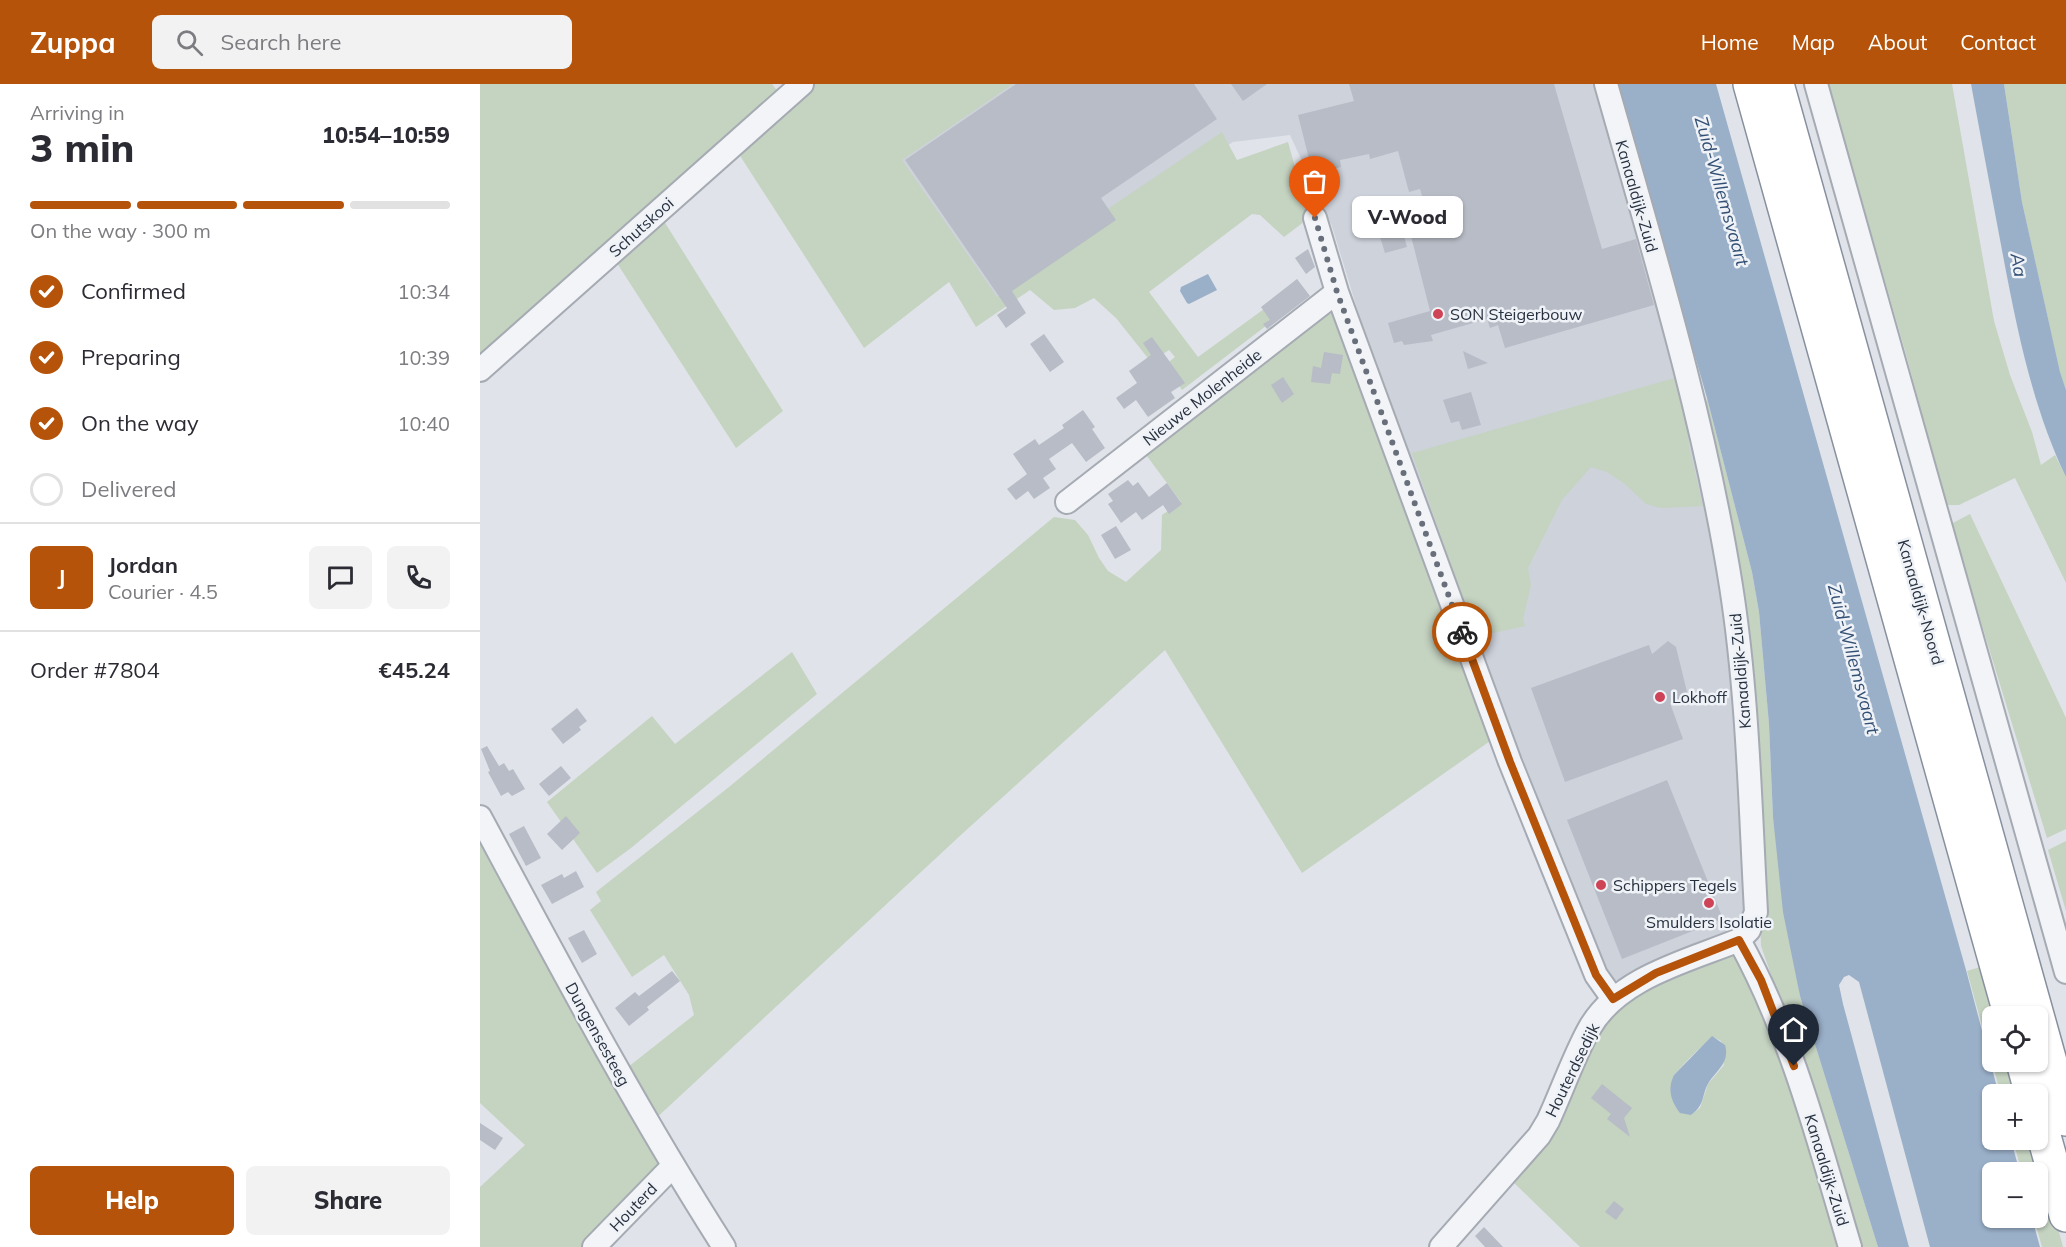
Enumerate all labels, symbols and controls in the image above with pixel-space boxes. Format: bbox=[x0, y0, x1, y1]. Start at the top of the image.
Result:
search box bbox=[152, 15, 572, 69]
text: Zuppa bbox=[30, 25, 116, 60]
icon: search bbox=[173, 26, 206, 59]
text: Search here bbox=[221, 28, 341, 56]
text: Home bbox=[1701, 29, 1759, 55]
text: Map bbox=[1792, 29, 1835, 55]
text: About bbox=[1868, 29, 1927, 55]
text: Contact bbox=[1960, 29, 2036, 55]
text: Arriving in bbox=[30, 100, 125, 125]
water label: Zuid-Willemsvaart bbox=[1690, 114, 1755, 269]
text: 10:54–10:59 bbox=[322, 121, 450, 149]
text: 3 min bbox=[30, 123, 135, 172]
street label: Kanaaldijk-Zuid bbox=[1611, 137, 1663, 255]
pin bbox=[1289, 156, 1340, 218]
icon: bag bbox=[1298, 165, 1331, 198]
street label: Schutskooi bbox=[605, 193, 677, 261]
callout: V-Wood bbox=[1351, 197, 1462, 239]
text: V-Wood bbox=[1368, 204, 1447, 229]
text: On the way · 300 m bbox=[30, 218, 211, 243]
water label: Aa bbox=[2005, 250, 2032, 279]
icon: check bbox=[30, 275, 63, 308]
text: Confirmed bbox=[81, 277, 186, 305]
text: 10:34 bbox=[397, 279, 450, 304]
place label: SON Steigerbouw bbox=[1450, 304, 1583, 324]
marker: SON Steigerbouw bbox=[1431, 307, 1445, 321]
icon: check bbox=[30, 341, 63, 374]
text: Preparing bbox=[81, 343, 181, 371]
street label: Nieuwe Molenheide bbox=[1139, 344, 1265, 450]
text: 10:39 bbox=[397, 345, 450, 370]
icon: check bbox=[30, 407, 63, 440]
text: On the way bbox=[81, 409, 199, 437]
text: 10:40 bbox=[397, 411, 450, 436]
text: Delivered bbox=[81, 475, 176, 503]
street label: Kanaaldijk-Noord bbox=[1894, 537, 1948, 667]
button: chat bbox=[309, 546, 372, 609]
button: phone bbox=[387, 546, 450, 609]
text: Jordan bbox=[108, 551, 178, 579]
text: J bbox=[58, 563, 65, 591]
text: Courier · 4.5 bbox=[108, 579, 218, 604]
water label: Zuid-Willemsvaart bbox=[1823, 581, 1885, 737]
courier bbox=[1432, 602, 1492, 662]
street label: Kanaaldijk-Zuid bbox=[1725, 612, 1755, 730]
icon: bike bbox=[1446, 616, 1479, 649]
text: Order #7804 bbox=[30, 656, 160, 684]
text: €45.24 bbox=[379, 656, 450, 684]
place label: Lokhoff bbox=[1672, 687, 1728, 707]
marker: Lokhoff bbox=[1653, 690, 1667, 704]
place label: Schippers Tegels bbox=[1613, 875, 1737, 895]
marker: Schippers Tegels bbox=[1594, 878, 1608, 892]
marker: Smulders Isolatie bbox=[1702, 896, 1716, 910]
place label: Smulders Isolatie bbox=[1646, 912, 1772, 932]
street label: Dungensesteeg bbox=[561, 979, 635, 1089]
pin bbox=[1768, 1004, 1819, 1066]
map controls bbox=[1982, 1006, 2048, 1228]
button: locate bbox=[1982, 1006, 2048, 1072]
icon: home bbox=[1777, 1013, 1810, 1046]
street label: Houterdsedijk bbox=[1541, 1019, 1604, 1120]
button: + bbox=[1982, 1084, 2048, 1150]
street label: Kanaaldijk-Zuid bbox=[1800, 1112, 1854, 1228]
button: − bbox=[1982, 1162, 2048, 1228]
button: Help bbox=[30, 1166, 234, 1235]
button: Share bbox=[246, 1166, 450, 1235]
street label: Houterd bbox=[605, 1178, 661, 1236]

